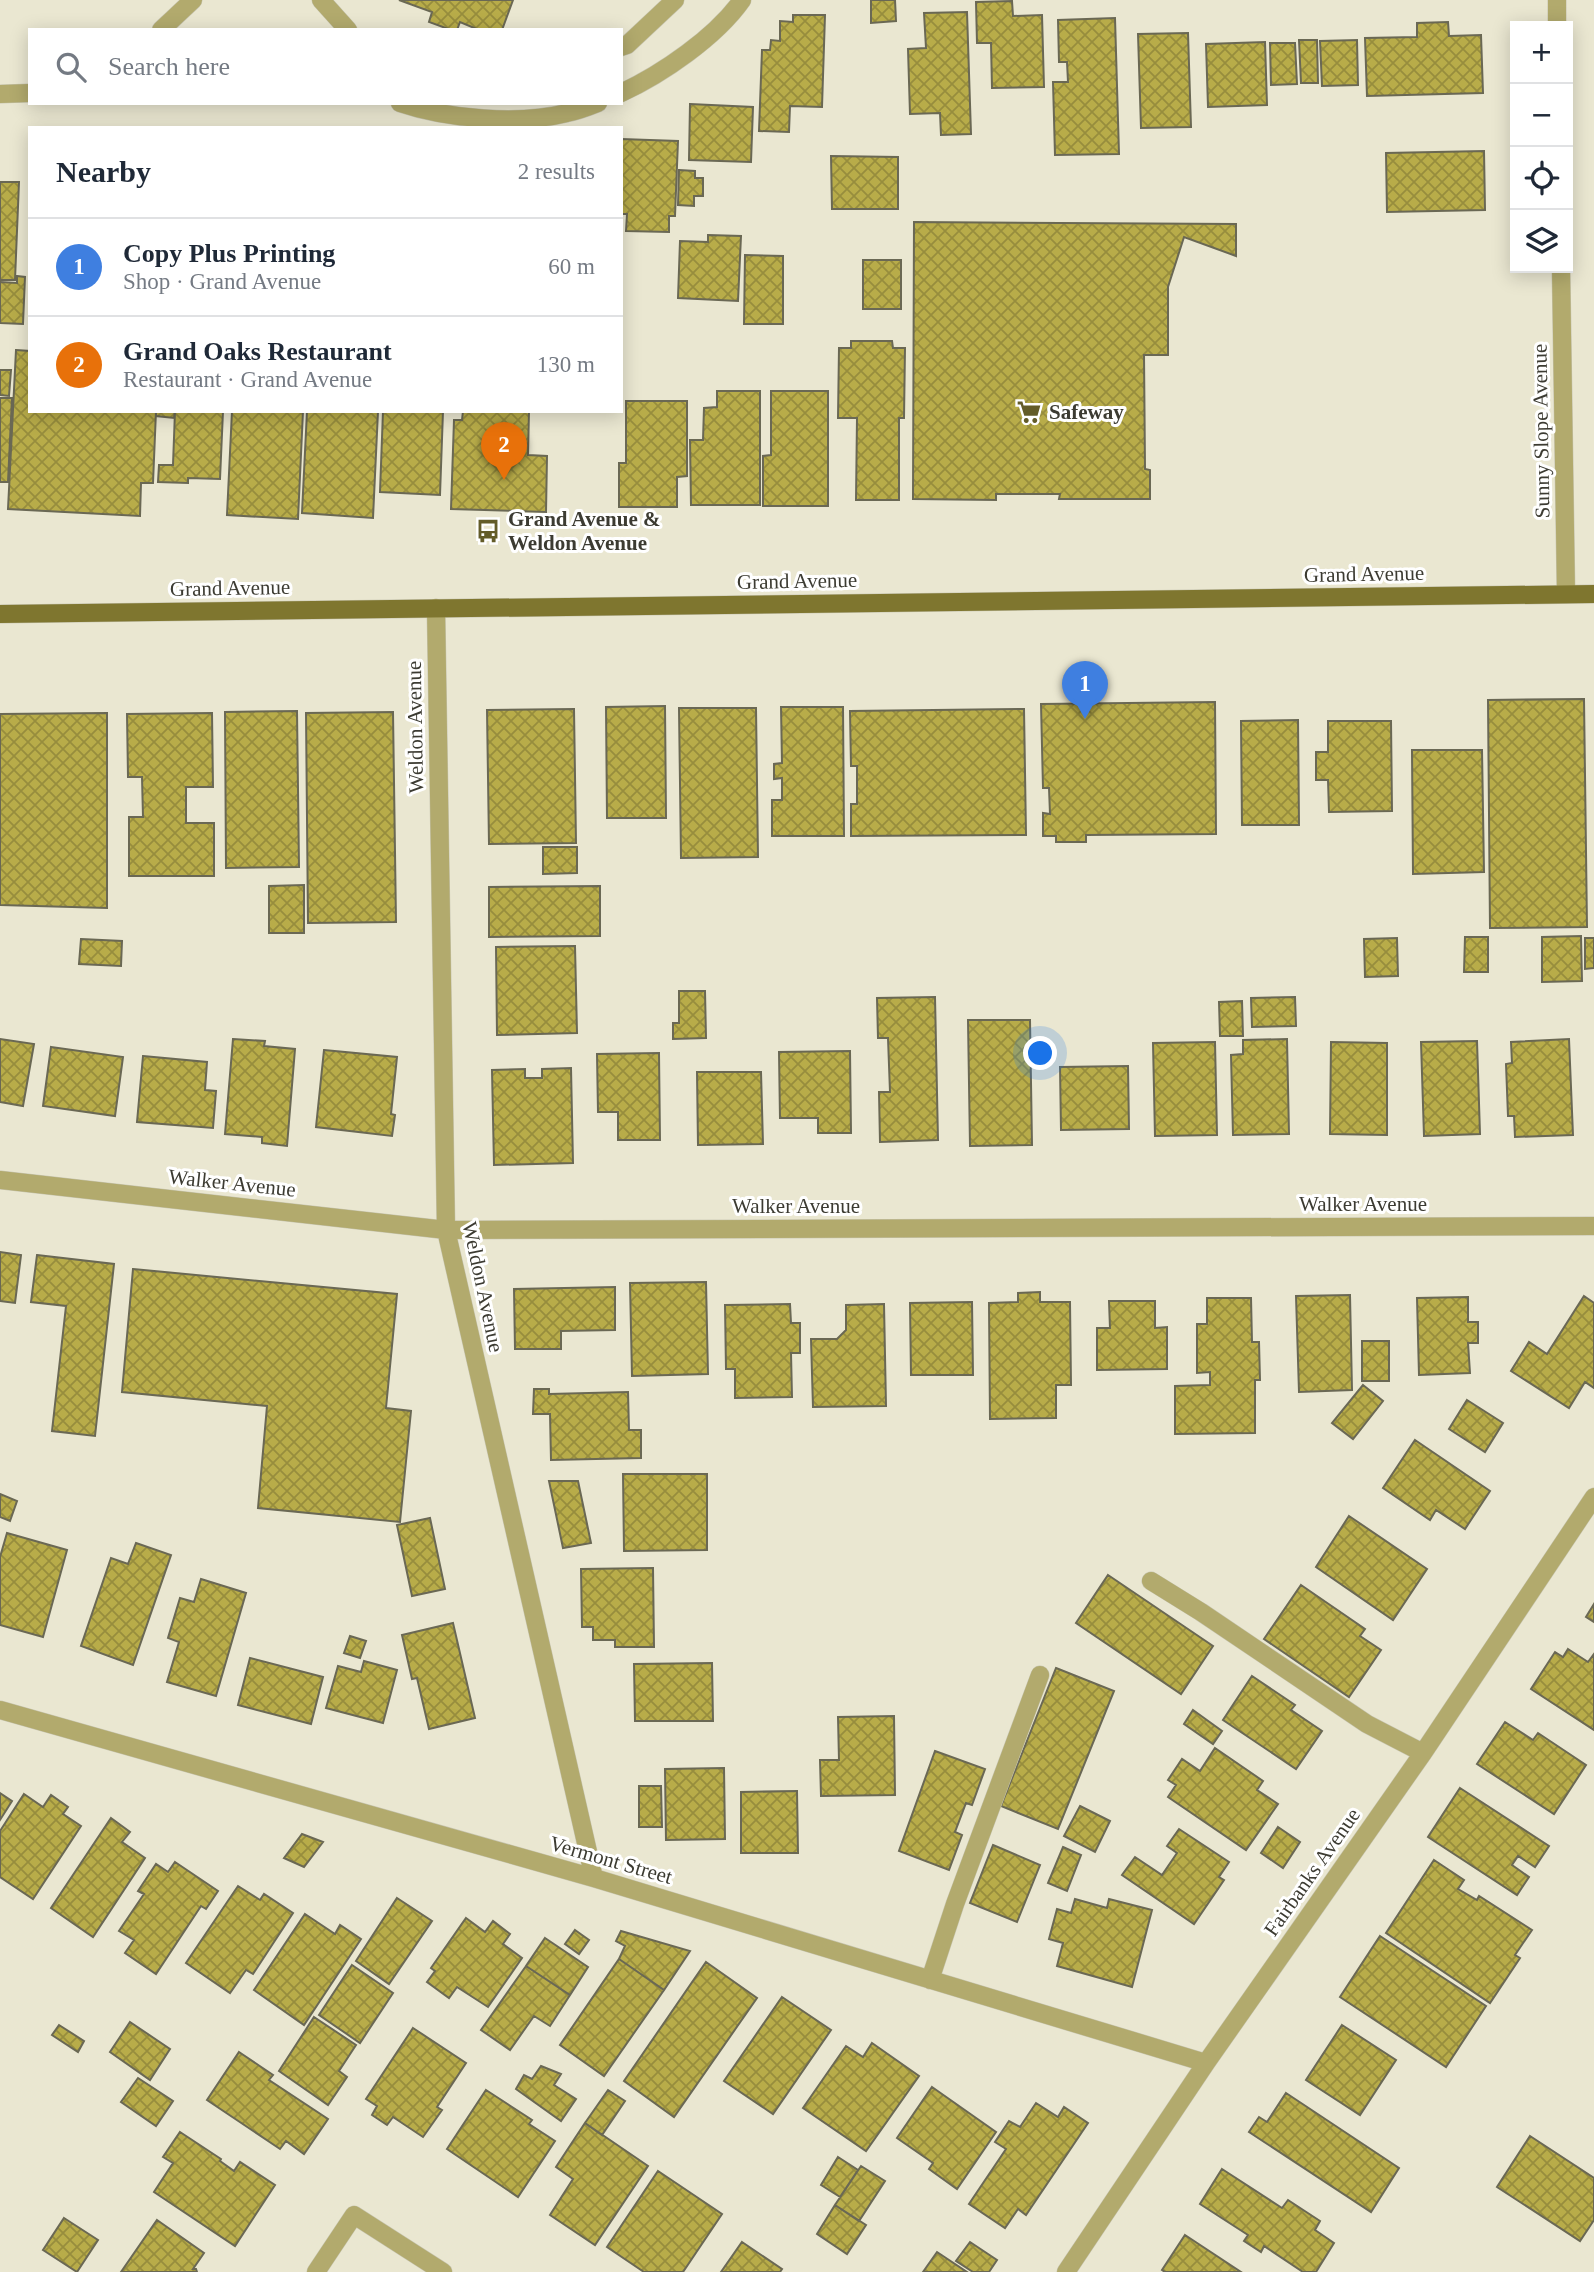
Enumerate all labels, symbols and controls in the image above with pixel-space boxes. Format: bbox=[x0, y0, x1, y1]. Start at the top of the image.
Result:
map controls bbox=[1510, 21, 1573, 273]
button: + bbox=[1510, 21, 1573, 84]
search box bbox=[28, 28, 623, 105]
icon: search bbox=[52, 48, 90, 86]
text: Search here bbox=[108, 52, 230, 81]
button: − bbox=[1510, 84, 1573, 147]
button: locate bbox=[1510, 147, 1573, 210]
text: Nearby bbox=[56, 155, 151, 188]
text: 2 results bbox=[518, 159, 595, 184]
button: layers bbox=[1510, 210, 1573, 273]
text: Copy Plus Printing bbox=[123, 239, 335, 268]
text: 1 bbox=[73, 254, 85, 279]
text: 60 m bbox=[548, 254, 595, 279]
text: Shop · Grand Avenue bbox=[123, 269, 321, 294]
text: Grand Oaks Restaurant bbox=[123, 337, 392, 366]
street label: Sunny Slope Avenue bbox=[1527, 343, 1555, 519]
text: 2 bbox=[73, 352, 85, 377]
text: 130 m bbox=[537, 352, 595, 377]
text: Restaurant · Grand Avenue bbox=[123, 367, 372, 392]
supermarket icon: Safeway bbox=[1015, 398, 1043, 426]
place label: Safeway bbox=[1049, 400, 1124, 424]
pin: 2 bbox=[481, 422, 527, 480]
place label: Grand Avenue & Weldon Avenue bbox=[508, 507, 660, 555]
bus stop icon: Grand Avenue & Weldon Avenue bbox=[474, 517, 502, 545]
street label: Grand Avenue bbox=[1304, 561, 1424, 587]
street label: Grand Avenue bbox=[737, 568, 857, 594]
street label: Grand Avenue bbox=[170, 575, 290, 601]
street label: Weldon Avenue bbox=[402, 660, 428, 794]
pin: 1 bbox=[1062, 661, 1108, 719]
your location bbox=[1023, 1036, 1057, 1070]
street label: Walker Avenue bbox=[167, 1164, 297, 1202]
street label: Walker Avenue bbox=[1299, 1192, 1427, 1216]
street label: Walker Avenue bbox=[732, 1194, 860, 1218]
street label: Weldon Avenue bbox=[457, 1220, 509, 1354]
street label: Fairbanks Avenue bbox=[1259, 1803, 1365, 1941]
street label: Vermont Street bbox=[547, 1831, 675, 1889]

